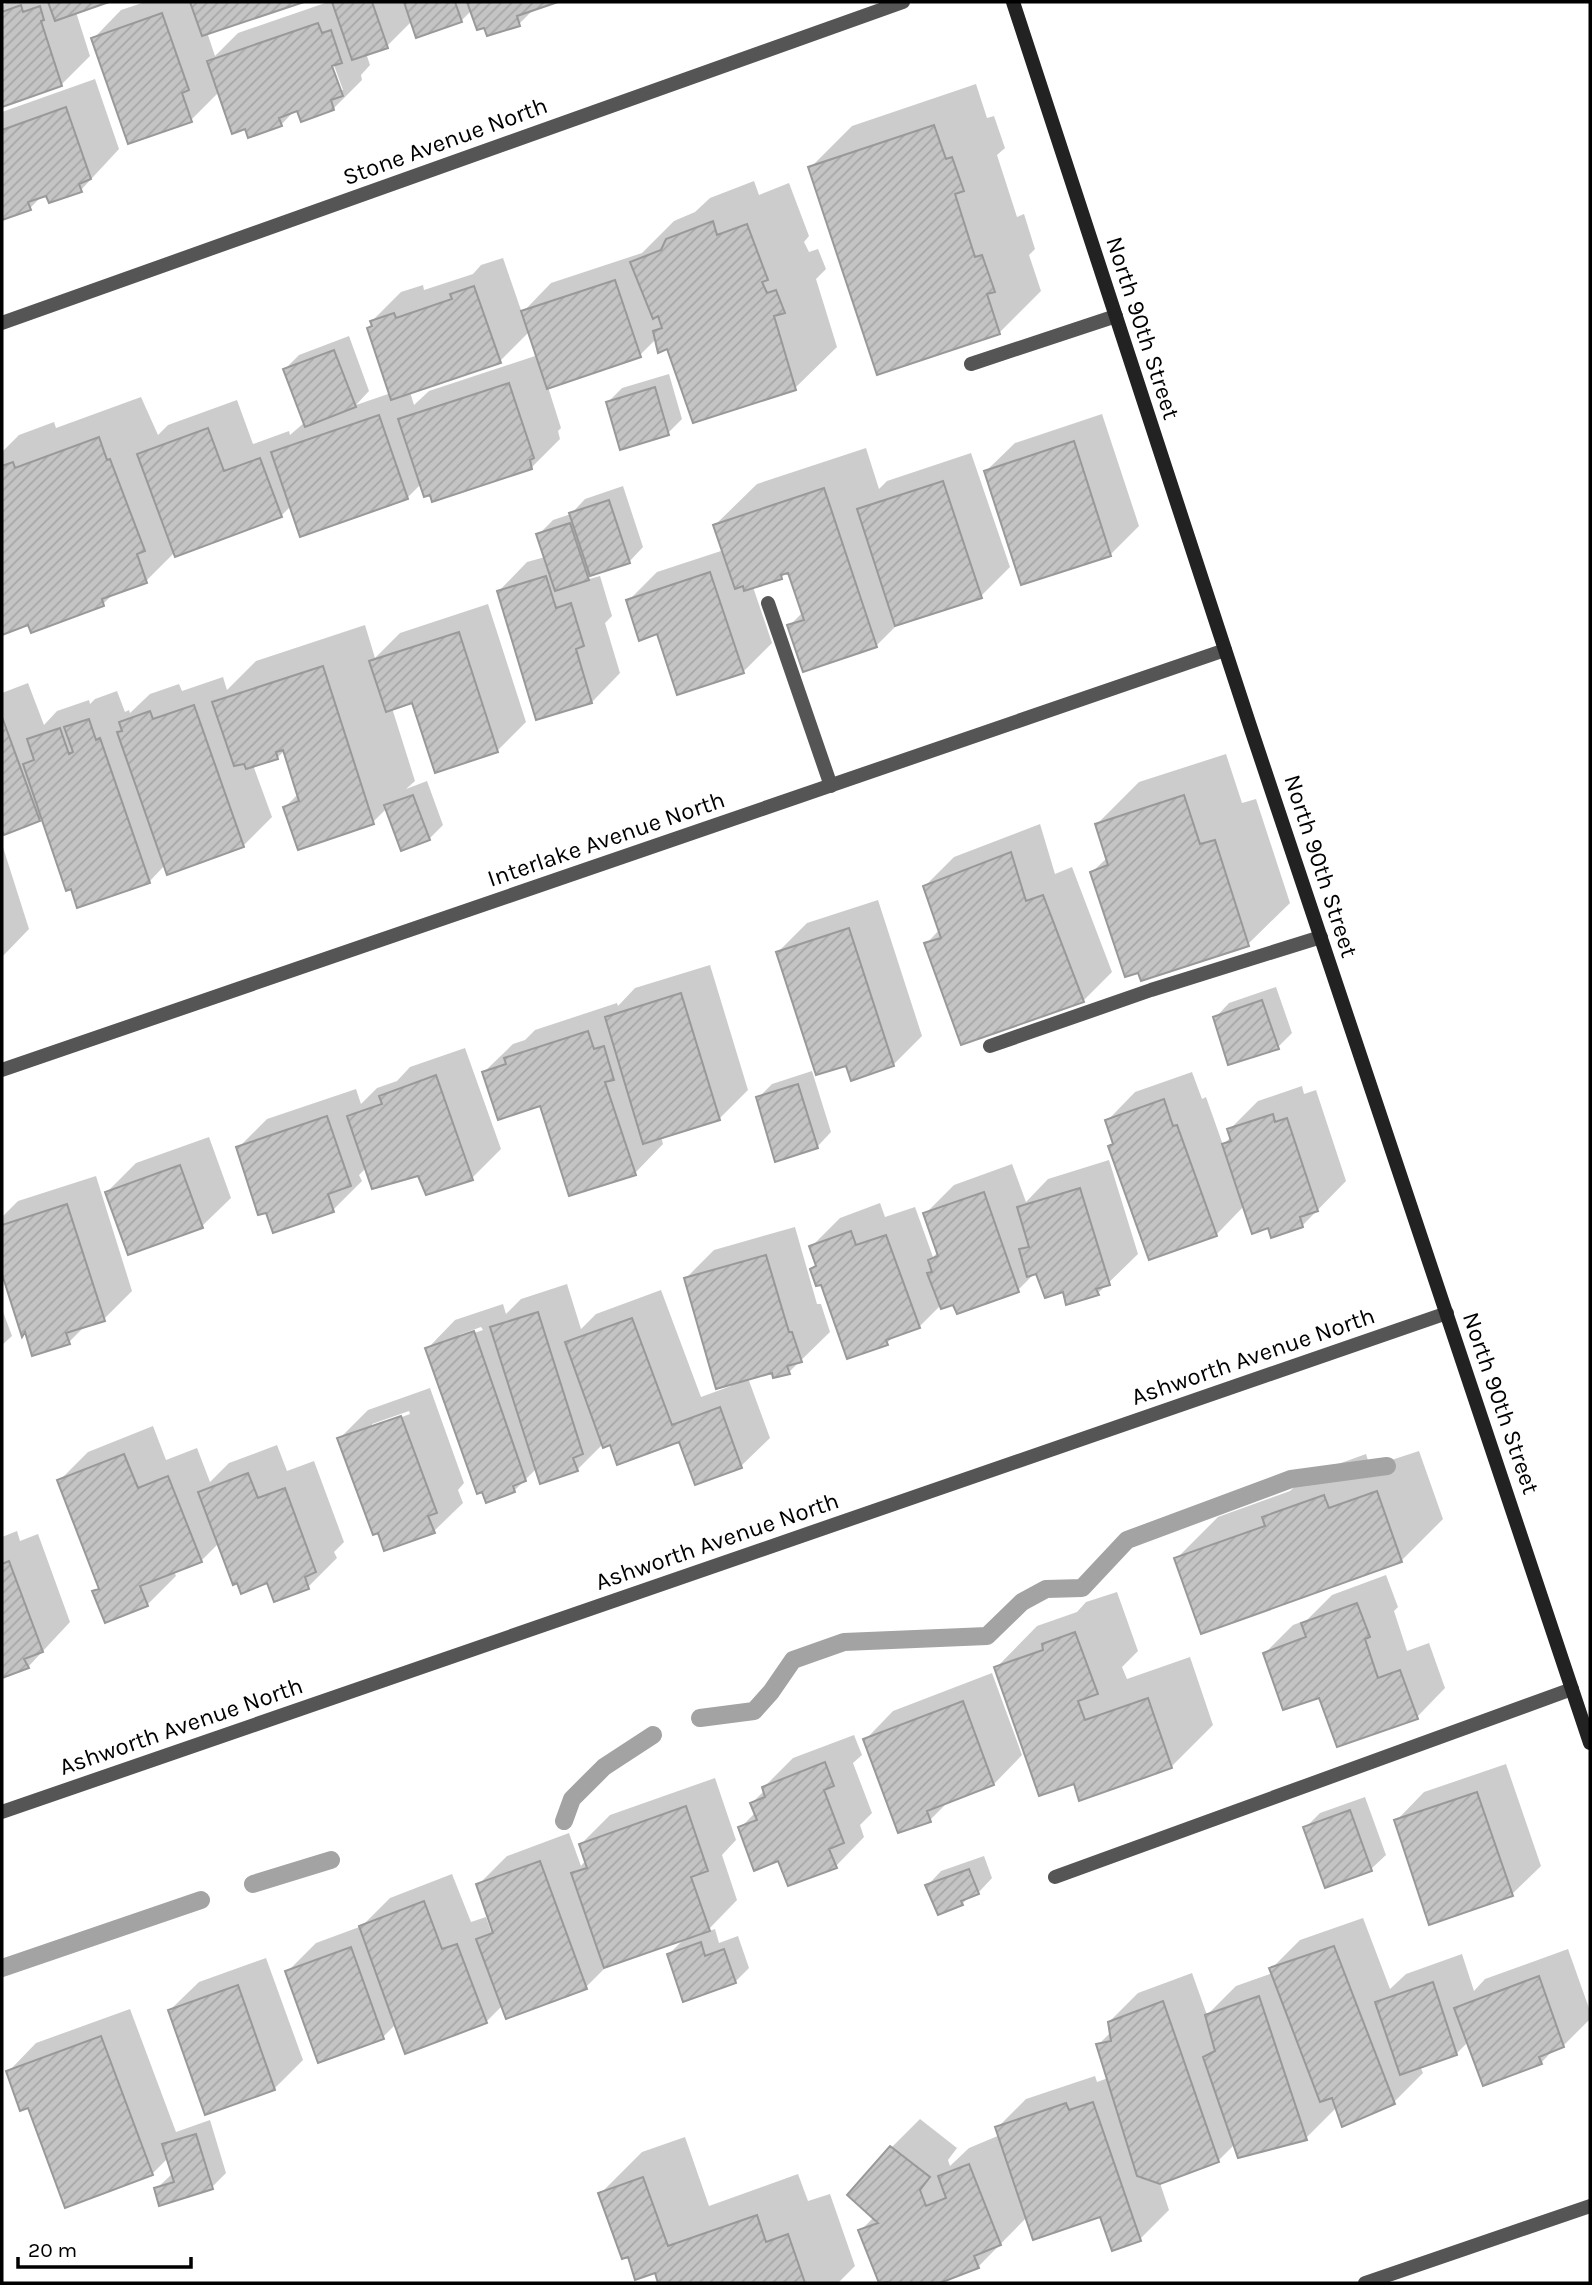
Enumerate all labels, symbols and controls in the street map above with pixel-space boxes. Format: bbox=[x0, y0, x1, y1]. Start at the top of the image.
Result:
street label: Stone Avenue North bbox=[339, 91, 551, 191]
street label: North 90th Street bbox=[1100, 233, 1186, 423]
street label: North 90th Street bbox=[1278, 771, 1364, 961]
street label: Interlake Avenue North bbox=[484, 785, 728, 893]
street label: Ashworth Avenue North bbox=[1128, 1301, 1378, 1411]
street label: North 90th Street bbox=[1457, 1308, 1545, 1498]
street label: Ashworth Avenue North bbox=[592, 1486, 842, 1596]
street label: Ashworth Avenue North bbox=[56, 1671, 306, 1781]
scale bar bbox=[18, 2226, 191, 2270]
text: 20 m bbox=[28, 2238, 77, 2262]

